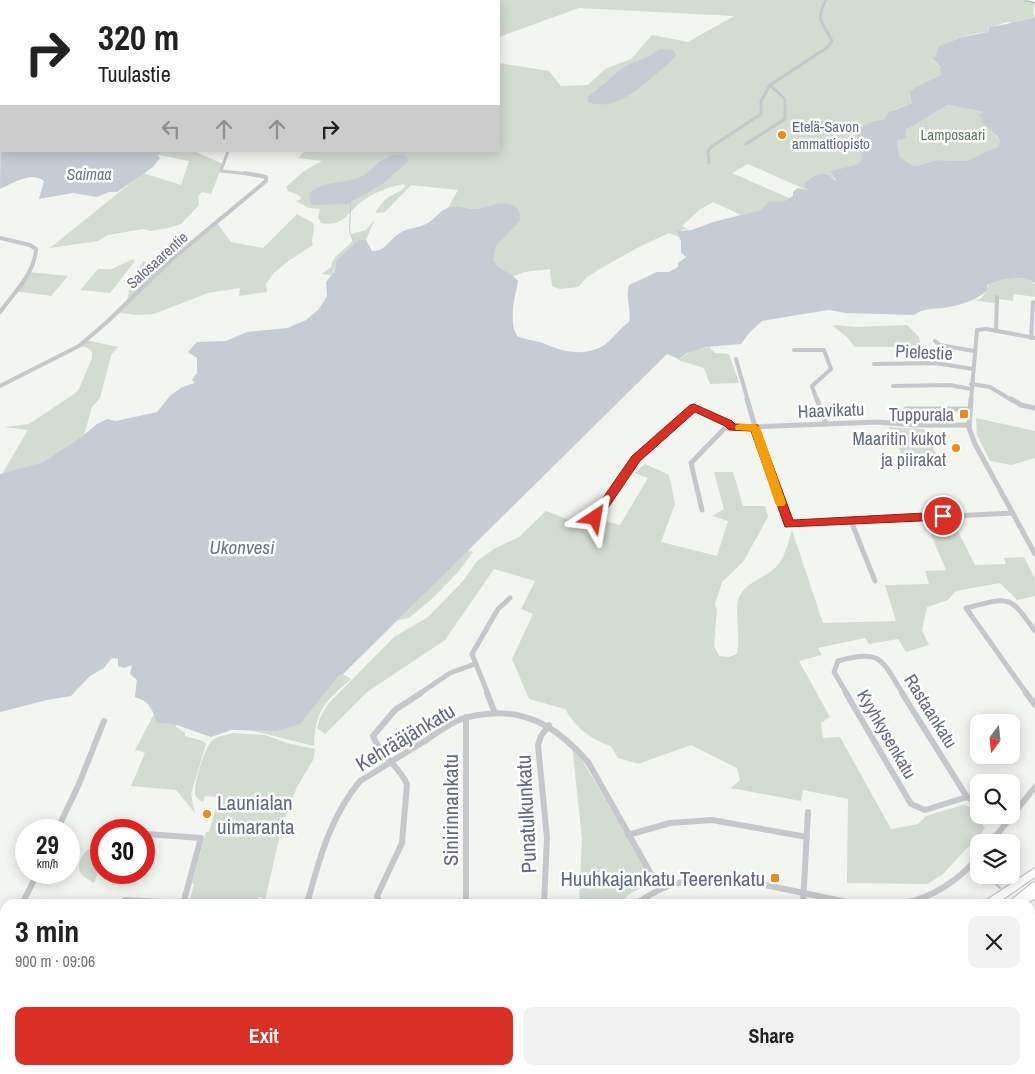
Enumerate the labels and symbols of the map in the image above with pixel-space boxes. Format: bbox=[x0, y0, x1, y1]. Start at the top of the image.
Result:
place label: Etelä-Savon ammattiopisto bbox=[792, 116, 870, 154]
park label: Lamposaari bbox=[921, 124, 985, 145]
marker: Etelä-Savon ammattiopisto bbox=[776, 129, 788, 141]
water label: Saimaa bbox=[66, 163, 112, 185]
street label: Salosaarentie bbox=[122, 227, 192, 293]
street label: Pielestie bbox=[895, 338, 953, 366]
street label: Haavikatu bbox=[797, 396, 865, 424]
place label: Tuppurala bbox=[889, 402, 954, 427]
marker: Tuppurala bbox=[958, 408, 970, 420]
place label: Maaritin kukot ja piirakat bbox=[852, 426, 946, 472]
marker: Maaritin kukot ja piirakat bbox=[950, 442, 962, 454]
position arrow bbox=[568, 491, 620, 543]
pin bbox=[922, 495, 964, 537]
water label: Ukonvesi bbox=[210, 534, 275, 560]
street label: Rastaankatu bbox=[898, 669, 964, 753]
street label: Kyyhkysenkatu bbox=[851, 685, 923, 783]
street label: Kehrääjänkatu bbox=[350, 696, 460, 778]
north arrow bbox=[970, 714, 1020, 764]
street label: Sinirinnankatu bbox=[436, 754, 465, 866]
street label: Punatulkunkatu bbox=[508, 754, 544, 874]
place label: Launialan uimaranta bbox=[217, 788, 295, 841]
marker: Launialan uimaranta bbox=[201, 808, 213, 820]
speed limit sign: 30 bbox=[90, 819, 155, 884]
place label: Huuhkajankatu Teerenkatu bbox=[560, 864, 765, 893]
marker: Huuhkajankatu Teerenkatu bbox=[769, 872, 781, 884]

